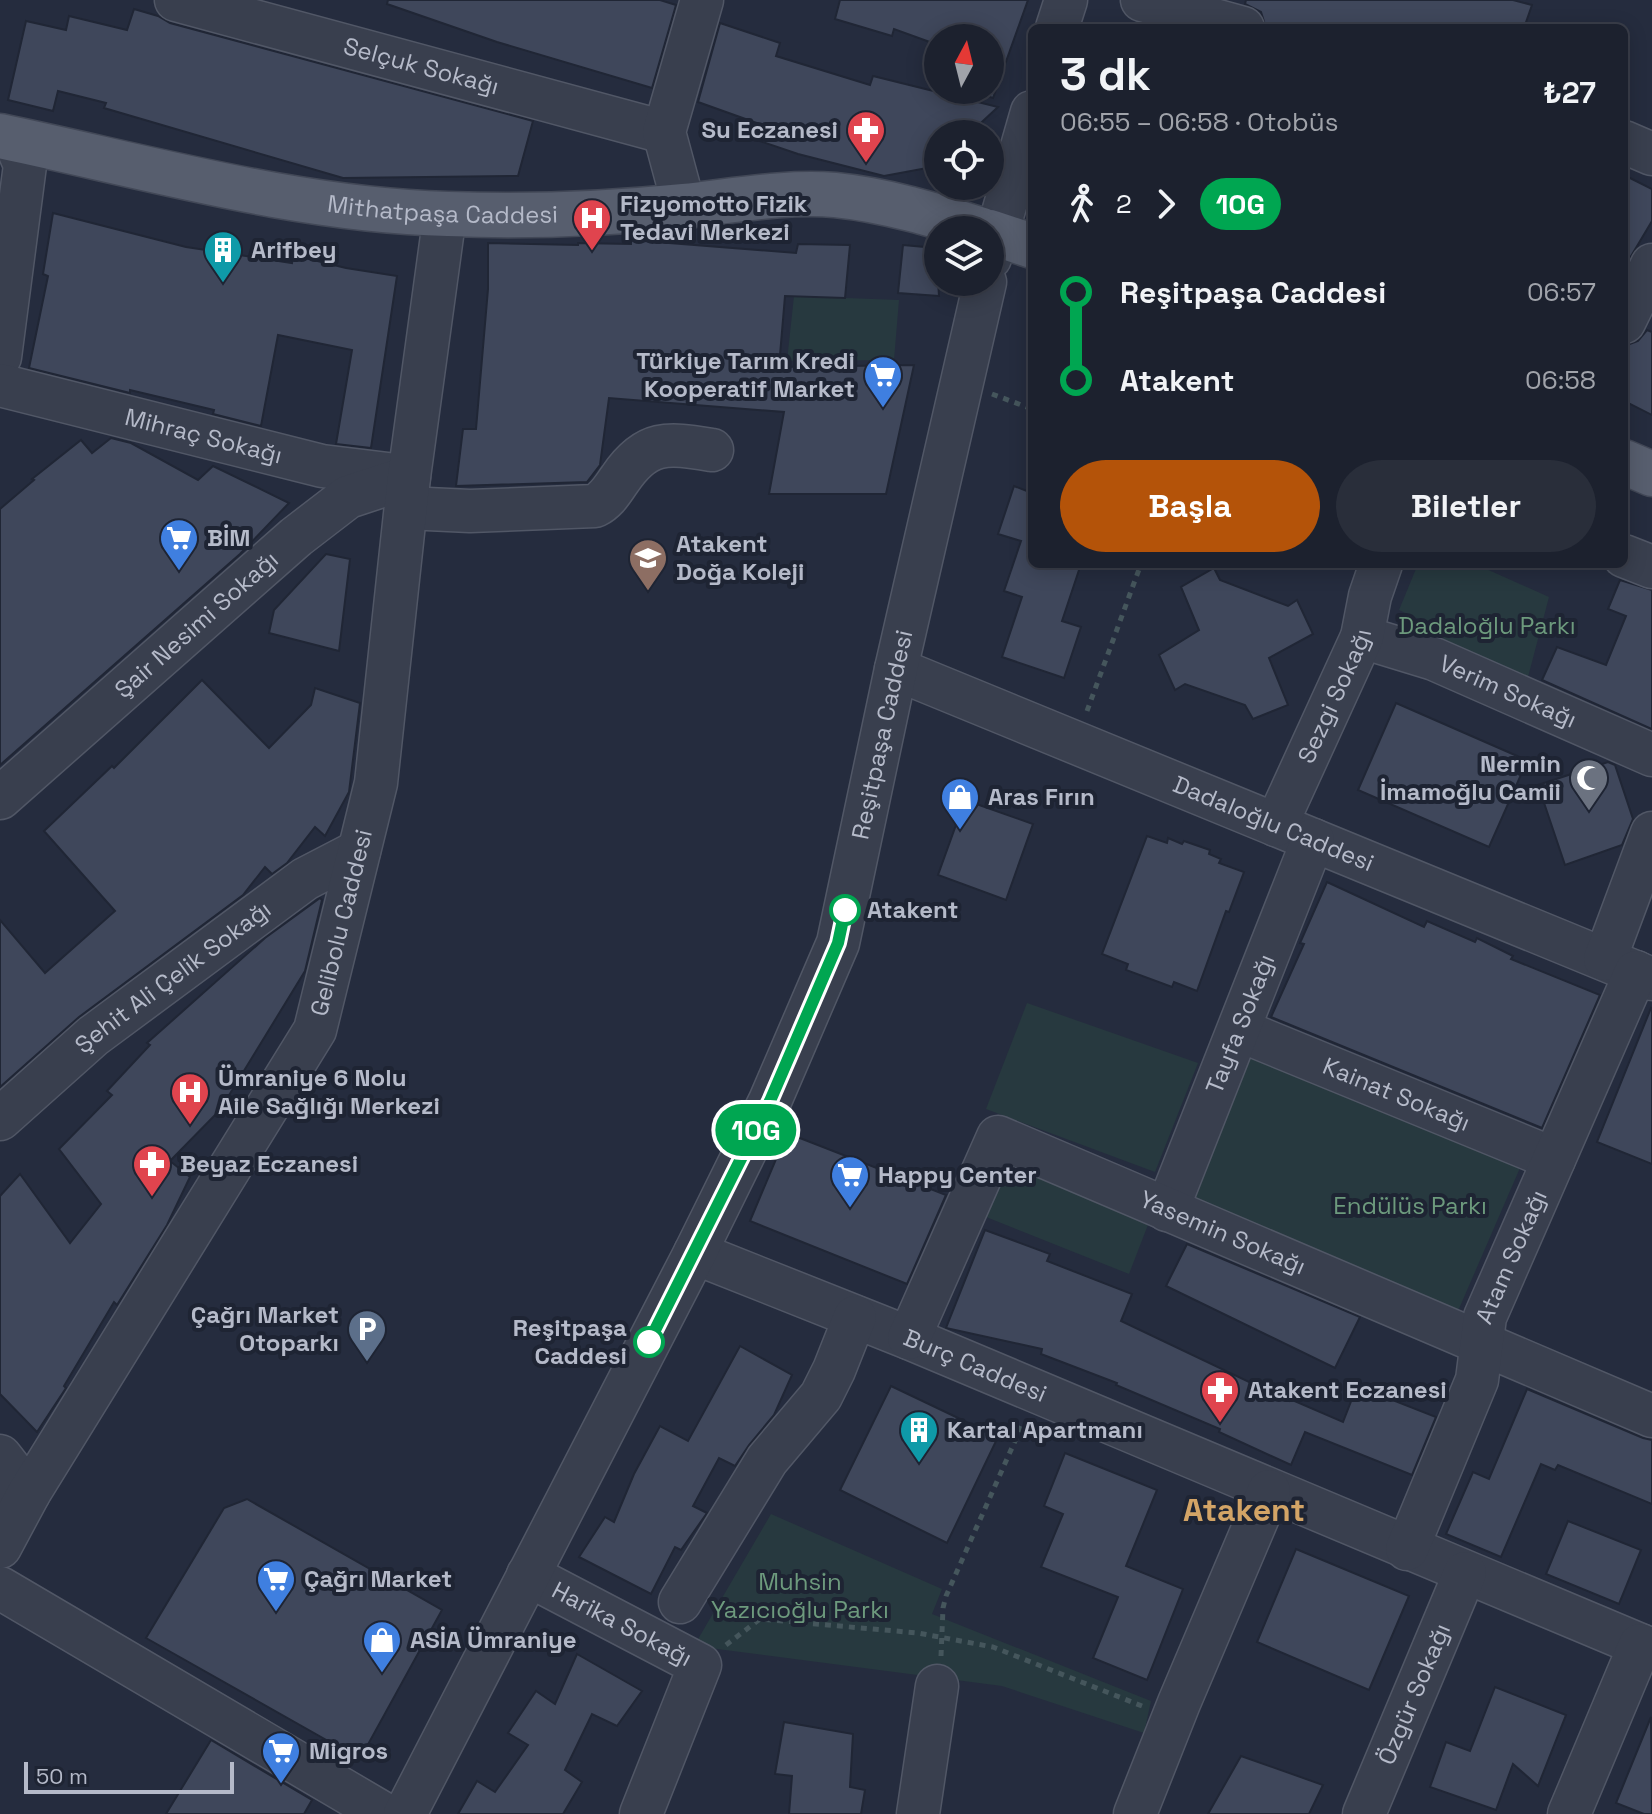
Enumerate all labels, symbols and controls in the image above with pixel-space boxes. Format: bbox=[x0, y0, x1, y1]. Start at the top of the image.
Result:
north arrow bbox=[924, 24, 1004, 104]
map controls bbox=[924, 24, 1004, 296]
street label: Selçuk Sokağı bbox=[340, 30, 503, 102]
text: 3 dk bbox=[1060, 47, 1151, 103]
text: ₺27 bbox=[1543, 73, 1596, 112]
text: 06:55 – 06:58 · Otobüs bbox=[1060, 105, 1338, 139]
pharmacy icon: Su Eczanesi bbox=[845, 109, 887, 164]
place label: Su Eczanesi bbox=[702, 114, 838, 145]
button: locate bbox=[924, 120, 1004, 200]
icon: walk bbox=[1060, 182, 1104, 226]
icon: forward bbox=[1144, 182, 1188, 226]
text: 10G bbox=[1216, 186, 1265, 222]
text: 2 bbox=[1116, 187, 1132, 221]
street label: Mithatpaşa Caddesi bbox=[326, 188, 558, 230]
place label: Fizyomotto Fizik Tedavi Merkezi bbox=[620, 188, 808, 247]
hospital icon: Fizyomotto Fizik Tedavi Merkezi bbox=[571, 197, 613, 252]
button: layers bbox=[924, 216, 1004, 296]
building icon: Arifbey bbox=[202, 229, 244, 284]
place label: Arifbey bbox=[251, 234, 337, 265]
text: Reşitpaşa Caddesi bbox=[1120, 273, 1386, 312]
text: 06:57 bbox=[1527, 275, 1596, 309]
place label: Türkiye Tarım Kredi Kooperatif Market bbox=[636, 345, 855, 404]
supermarket icon: Türkiye Tarım Kredi Kooperatif Market bbox=[862, 354, 904, 409]
text: Atakent bbox=[1120, 361, 1234, 400]
text: 06:58 bbox=[1525, 363, 1596, 397]
street label: Mihraç Sokağı bbox=[122, 401, 286, 470]
button: Başla bbox=[1060, 460, 1320, 552]
button: Biletler bbox=[1336, 460, 1596, 552]
supermarket icon: BİM bbox=[158, 517, 200, 572]
place label: BİM bbox=[207, 522, 250, 553]
place label: Atakent Doğa Koleji bbox=[676, 528, 804, 587]
school or university icon: Atakent Doğa Koleji bbox=[627, 537, 669, 592]
street label: Şair Nesimi Sokağı bbox=[108, 544, 284, 705]
park label: Dadaloğlu Parkı bbox=[1398, 610, 1576, 641]
street label: Sezgi Sokağı bbox=[1290, 626, 1378, 768]
street label: Reşitpaşa Caddesi bbox=[844, 627, 919, 842]
street label: Verim Sokağı bbox=[1435, 647, 1582, 735]
place label: Nermin İmamoğlu Camii bbox=[1380, 748, 1561, 807]
mosque icon: Nermin İmamoğlu Camii bbox=[1568, 757, 1610, 812]
street label: Dadaloğlu Caddesi bbox=[1169, 768, 1379, 878]
shop icon: Aras Fırın bbox=[939, 776, 981, 831]
place label: Aras Fırın bbox=[988, 781, 1095, 812]
street label: Gelibolu Caddesi bbox=[303, 826, 379, 1019]
street label: Şehit Ali Çelik Sokağı bbox=[68, 893, 277, 1060]
place label: Atakent bbox=[867, 894, 958, 925]
marker: Atakent bbox=[830, 895, 860, 925]
street label: Tayfa Sokağı bbox=[1198, 949, 1281, 1098]
street label: Kainat Sokağı bbox=[1318, 1050, 1475, 1138]
place label: Ümraniye 6 Nolu Aile Sağlığı Merkezi bbox=[218, 1062, 440, 1121]
hospital icon: Ümraniye 6 Nolu Aile Sağlığı Merkezi bbox=[169, 1071, 211, 1126]
line badge: 10G bbox=[710, 1104, 802, 1156]
text: 10G bbox=[731, 1112, 781, 1148]
pharmacy icon: Beyaz Eczanesi bbox=[131, 1143, 173, 1198]
place label: Beyaz Eczanesi bbox=[180, 1148, 358, 1179]
supermarket icon: Happy Center bbox=[829, 1154, 871, 1209]
place label: Happy Center bbox=[878, 1159, 1037, 1190]
street label: Yasemin Sokağı bbox=[1135, 1183, 1311, 1281]
street label: Atam Sokağı bbox=[1468, 1185, 1554, 1329]
park label: Endülüs Parkı bbox=[1333, 1190, 1487, 1221]
place label: Çağrı Market Otoparkı bbox=[191, 1299, 339, 1358]
parking icon: Çağrı Market Otoparkı bbox=[346, 1308, 388, 1363]
place label: Reşitpaşa Caddesi bbox=[513, 1312, 627, 1371]
street label: Burç Caddesi bbox=[899, 1322, 1052, 1409]
marker: Reşitpaşa Caddesi bbox=[634, 1327, 664, 1357]
pharmacy icon: Atakent Eczanesi bbox=[1199, 1369, 1241, 1424]
place label: Atakent Eczanesi bbox=[1248, 1374, 1447, 1405]
building icon: Kartal Apartmanı bbox=[898, 1409, 940, 1464]
place label: Kartal Apartmanı bbox=[947, 1414, 1143, 1445]
district label: Atakent bbox=[1183, 1490, 1305, 1530]
supermarket icon: Çağrı Market bbox=[255, 1558, 297, 1613]
place label: Çağrı Market bbox=[304, 1563, 452, 1594]
park label: Muhsin Yazıcıoğlu Parkı bbox=[711, 1566, 889, 1625]
street label: Harika Sokağı bbox=[547, 1574, 698, 1673]
shop icon: ASİA Ümraniye bbox=[361, 1619, 403, 1674]
street label: Özgür Sokağı bbox=[1370, 1619, 1457, 1769]
place label: ASİA Ümraniye bbox=[410, 1624, 577, 1655]
supermarket icon: Migros bbox=[260, 1730, 302, 1785]
place label: Migros bbox=[309, 1735, 388, 1766]
scale bar bbox=[24, 1758, 234, 1794]
text: 50 m bbox=[36, 1762, 88, 1790]

